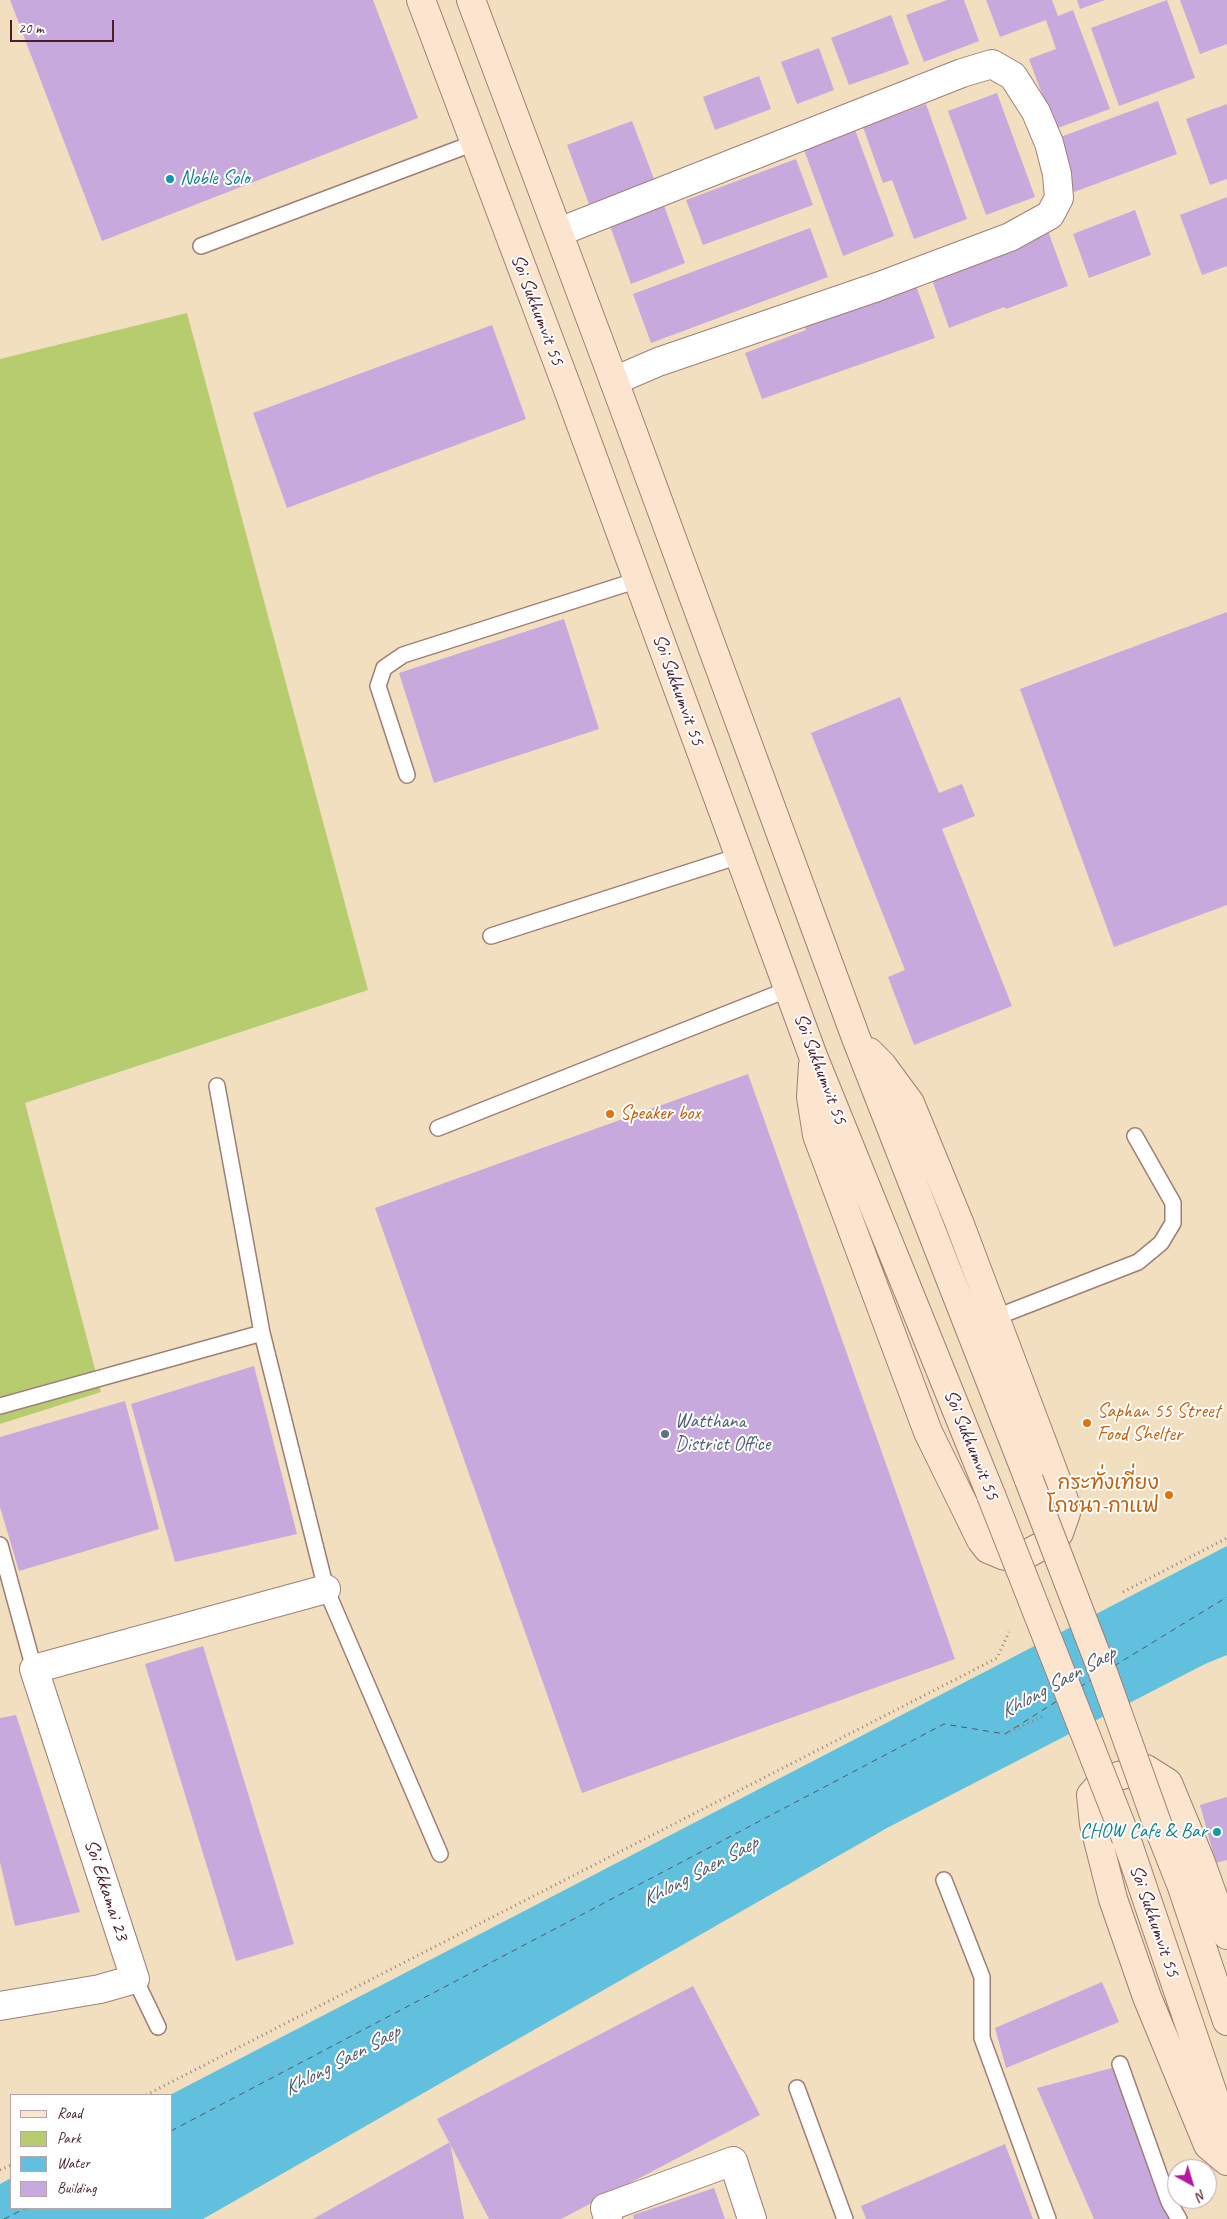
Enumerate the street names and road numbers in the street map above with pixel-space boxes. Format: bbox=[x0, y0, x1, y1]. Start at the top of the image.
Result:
street label: Soi Sukhumvit 55 bbox=[505, 251, 569, 369]
street label: Soi Sukhumvit 55 bbox=[647, 631, 709, 749]
street label: Soi Sukhumvit 55 bbox=[788, 1010, 852, 1128]
street label: Soi Sukhumvit 55 bbox=[938, 1386, 1004, 1504]
street label: Soi Ekkamai 23 bbox=[78, 1836, 134, 1944]
street label: Soi Sukhumvit 55 bbox=[1124, 1862, 1184, 1980]

